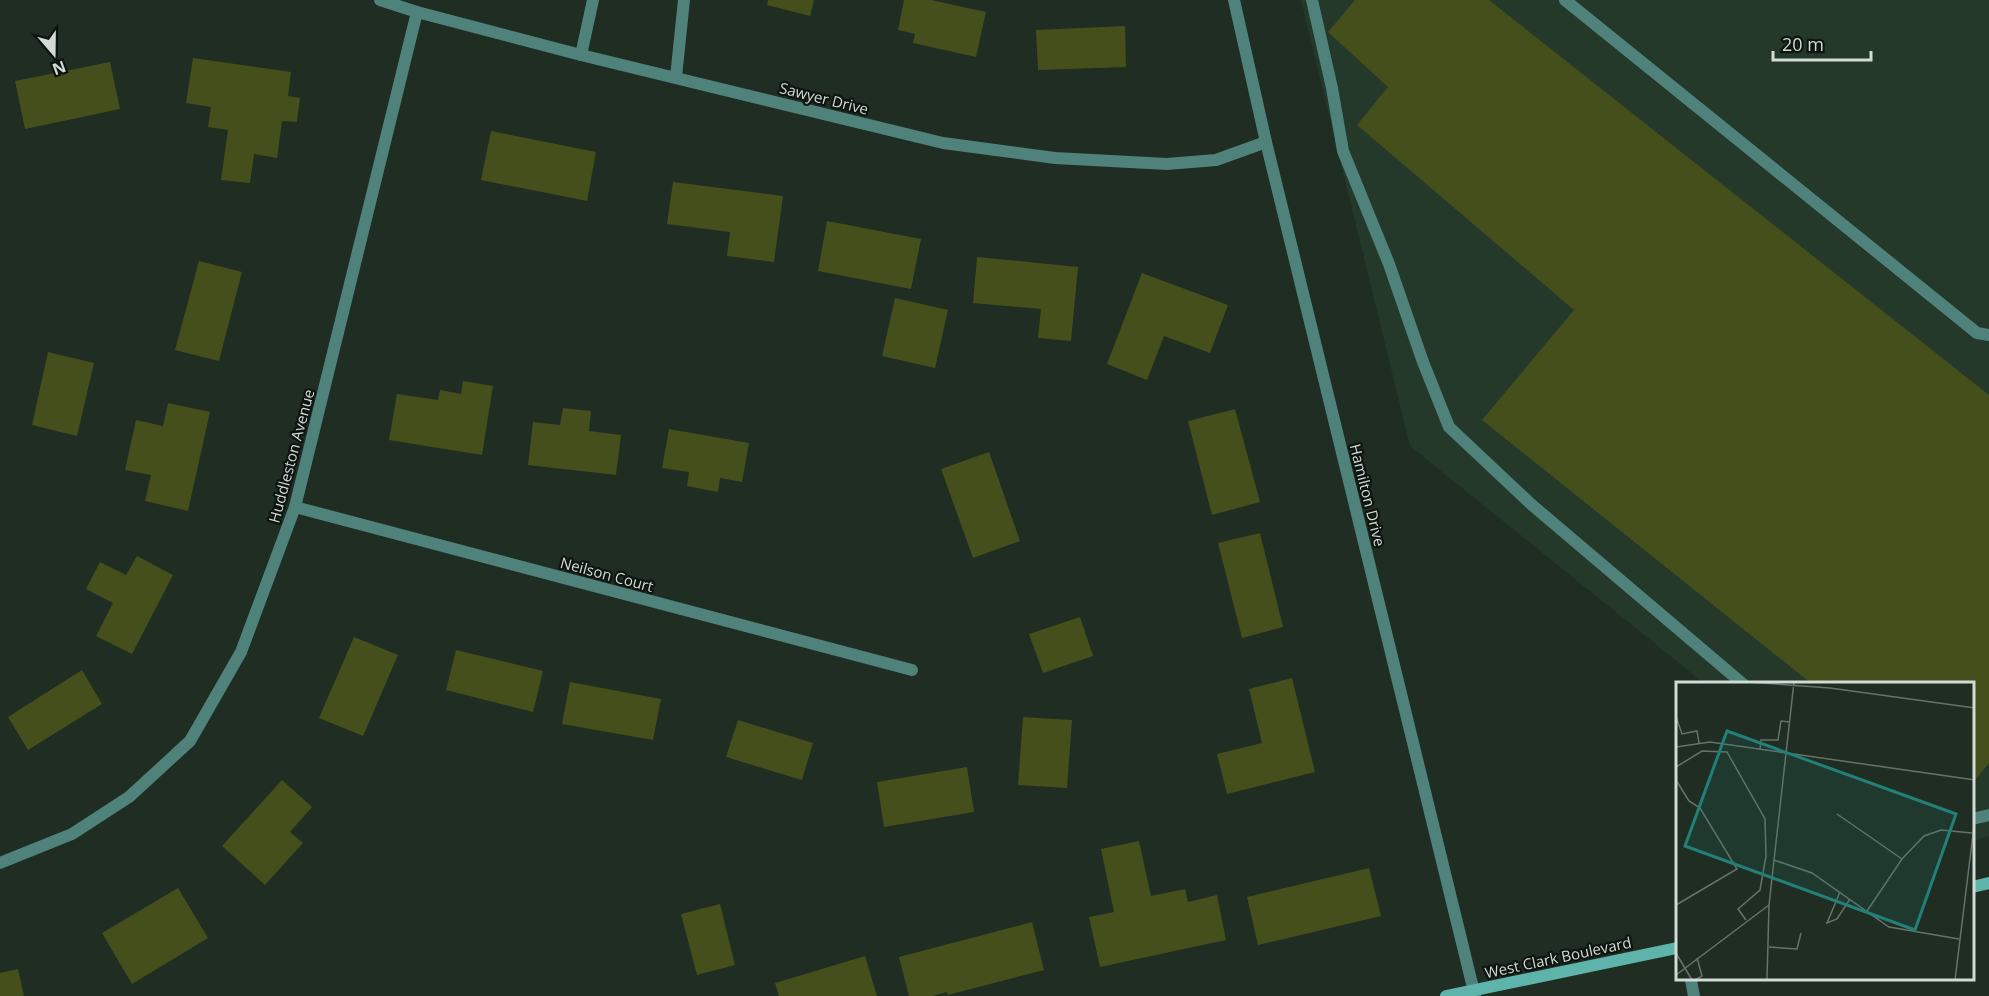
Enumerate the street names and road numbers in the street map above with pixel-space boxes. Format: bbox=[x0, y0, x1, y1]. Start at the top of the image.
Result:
street label: Sawyer Drive bbox=[777, 77, 871, 119]
street label: Huddleston Avenue bbox=[264, 387, 318, 525]
street label: Hamilton Drive bbox=[1346, 442, 1390, 548]
street label: Neilson Court bbox=[558, 552, 656, 596]
street label: West Clark Boulevard bbox=[1483, 932, 1633, 982]

